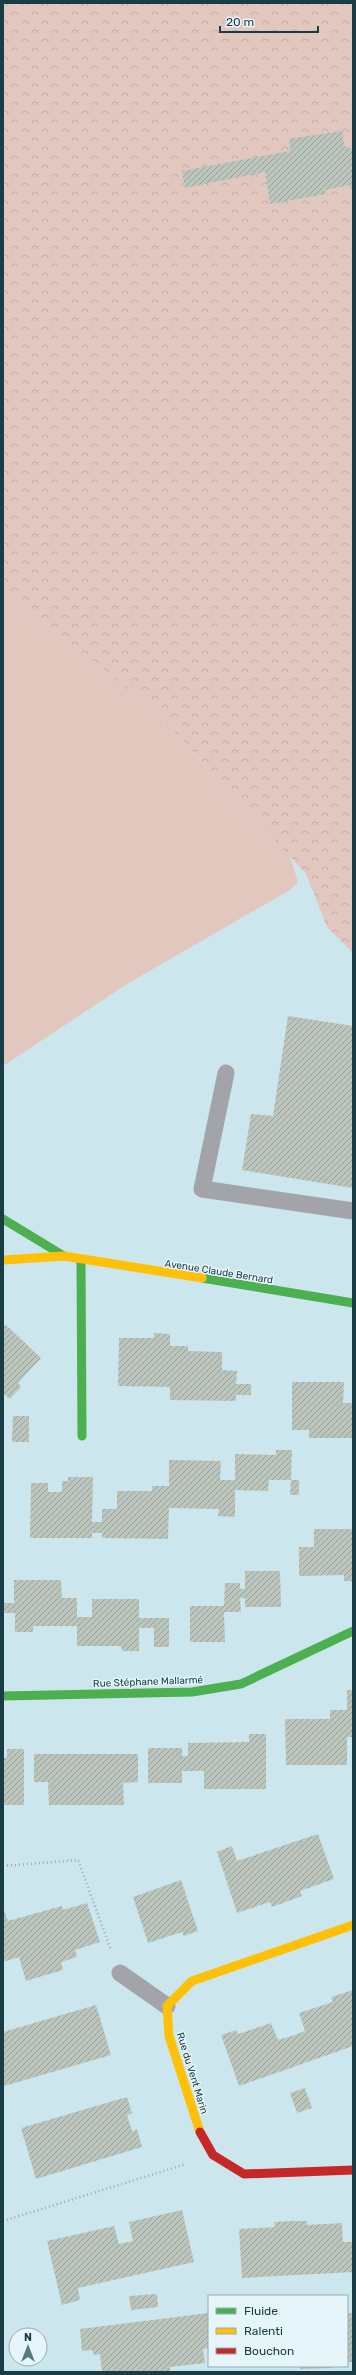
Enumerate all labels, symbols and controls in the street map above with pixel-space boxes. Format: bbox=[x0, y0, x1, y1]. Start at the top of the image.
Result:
scale bar bbox=[220, 8, 318, 34]
text: 20 m bbox=[226, 15, 254, 29]
street label: Avenue Claude Bernard bbox=[164, 1258, 274, 1286]
street label: Rue Stéphane Mallarmé bbox=[93, 1674, 204, 1690]
street label: Rue du Vent Marin bbox=[174, 2031, 210, 2115]
legend bbox=[208, 2295, 348, 2367]
text: Fluide bbox=[244, 2304, 278, 2318]
text: Ralenti bbox=[244, 2324, 283, 2338]
north arrow bbox=[8, 2327, 48, 2367]
text: N bbox=[24, 2331, 32, 2344]
text: Bouchon bbox=[244, 2344, 294, 2358]

